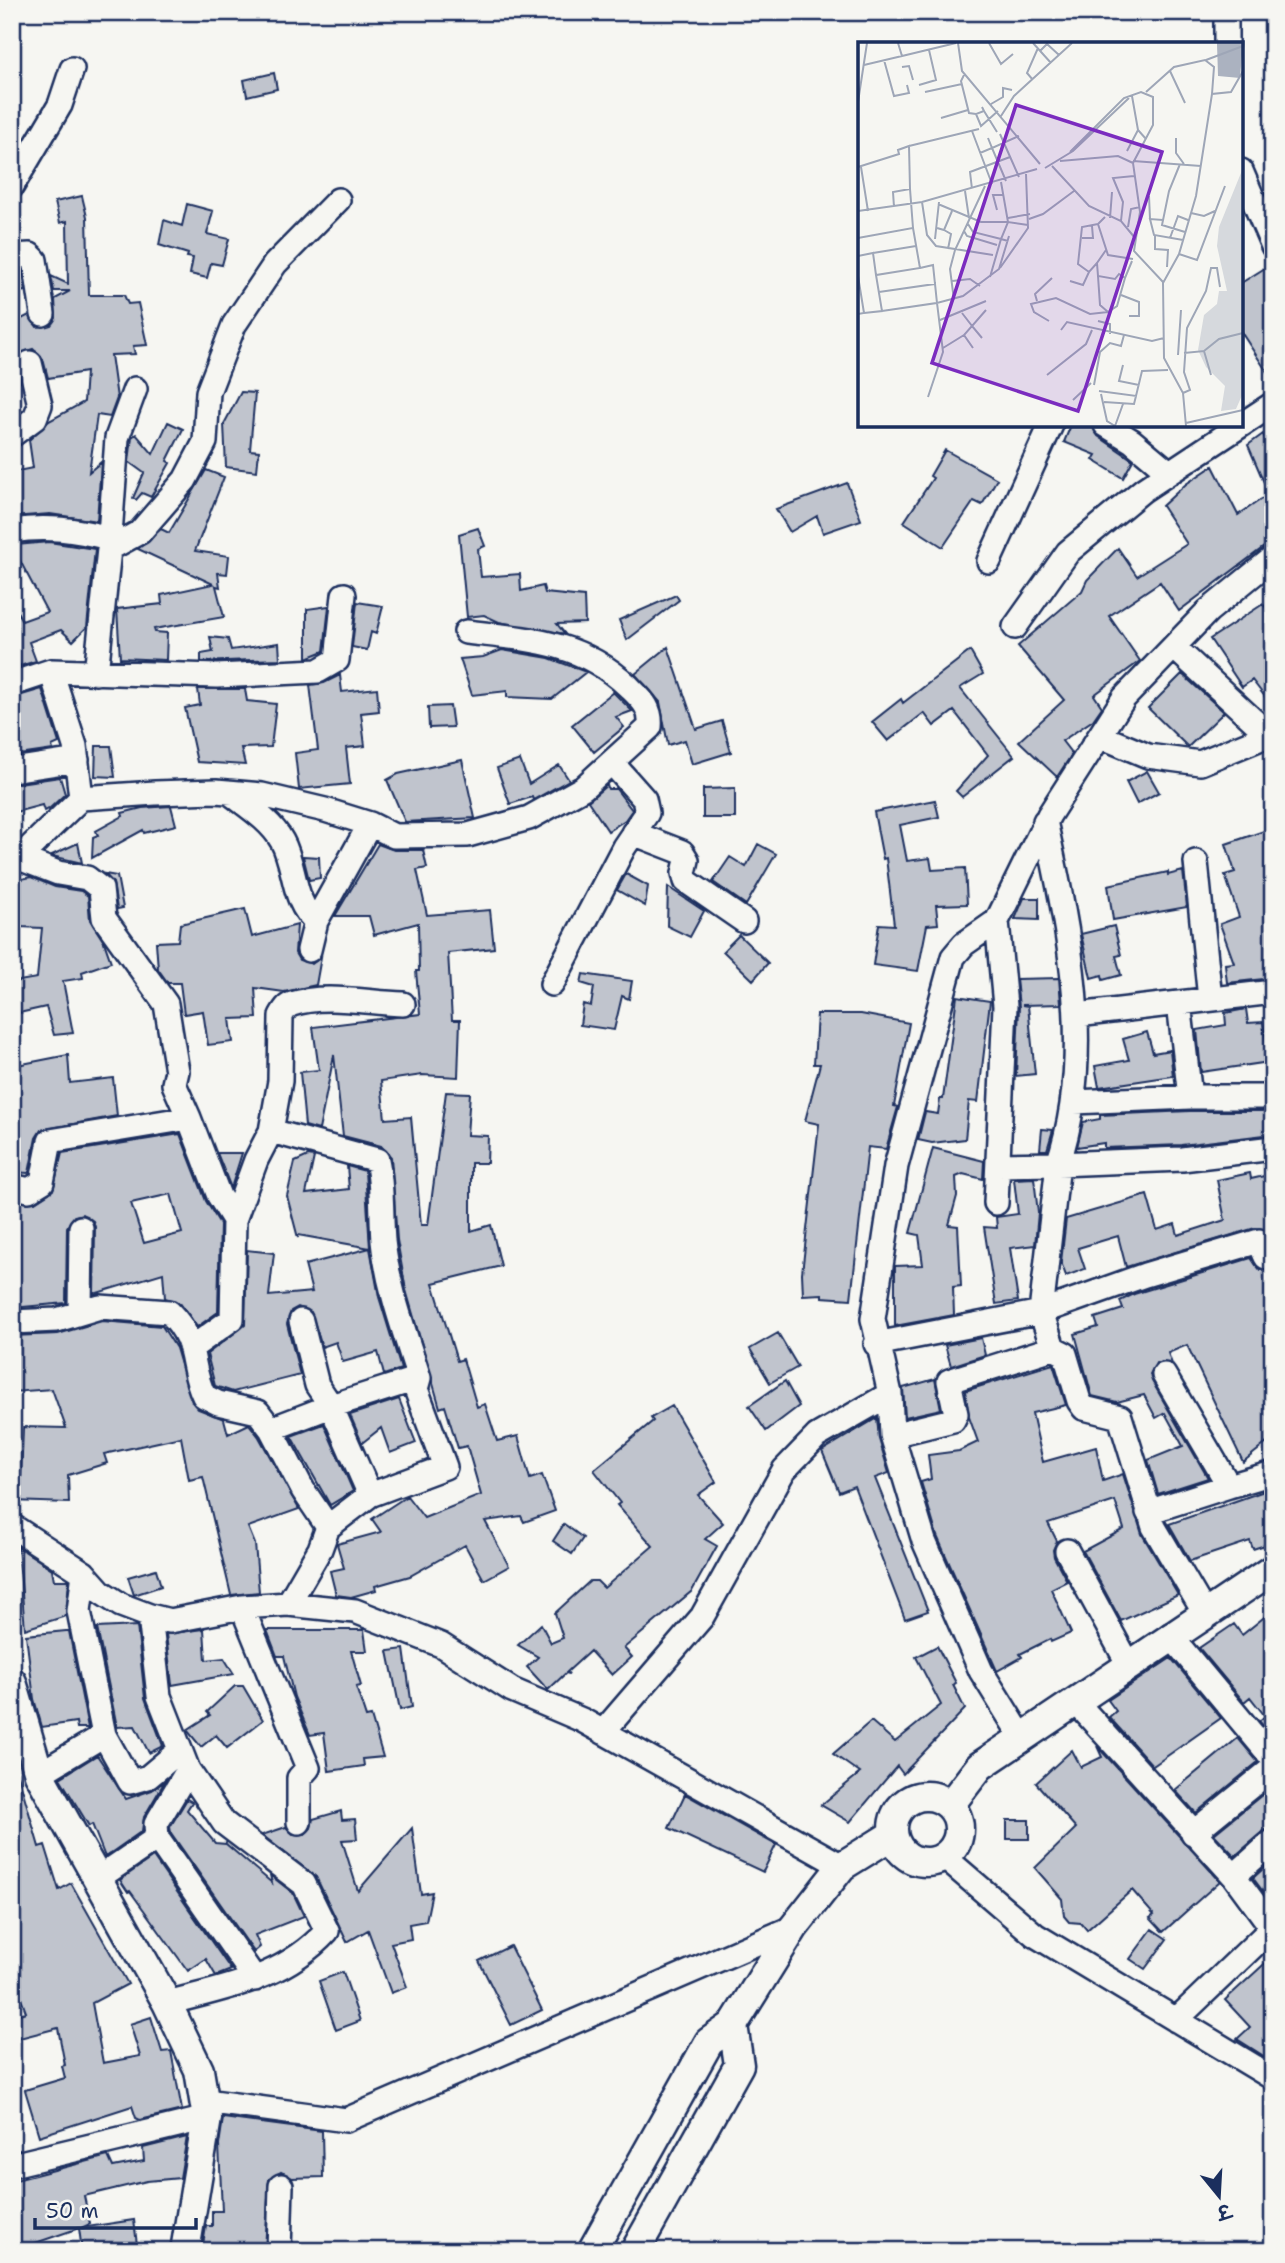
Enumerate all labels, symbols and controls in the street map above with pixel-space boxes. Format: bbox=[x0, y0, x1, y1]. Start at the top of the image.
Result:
inset map bbox=[858, 42, 1243, 427]
north arrow bbox=[1184, 2162, 1254, 2232]
scale bar bbox=[35, 2186, 196, 2230]
text: 50 m bbox=[46, 2197, 99, 2225]
text: उ bbox=[1212, 2197, 1236, 2226]

